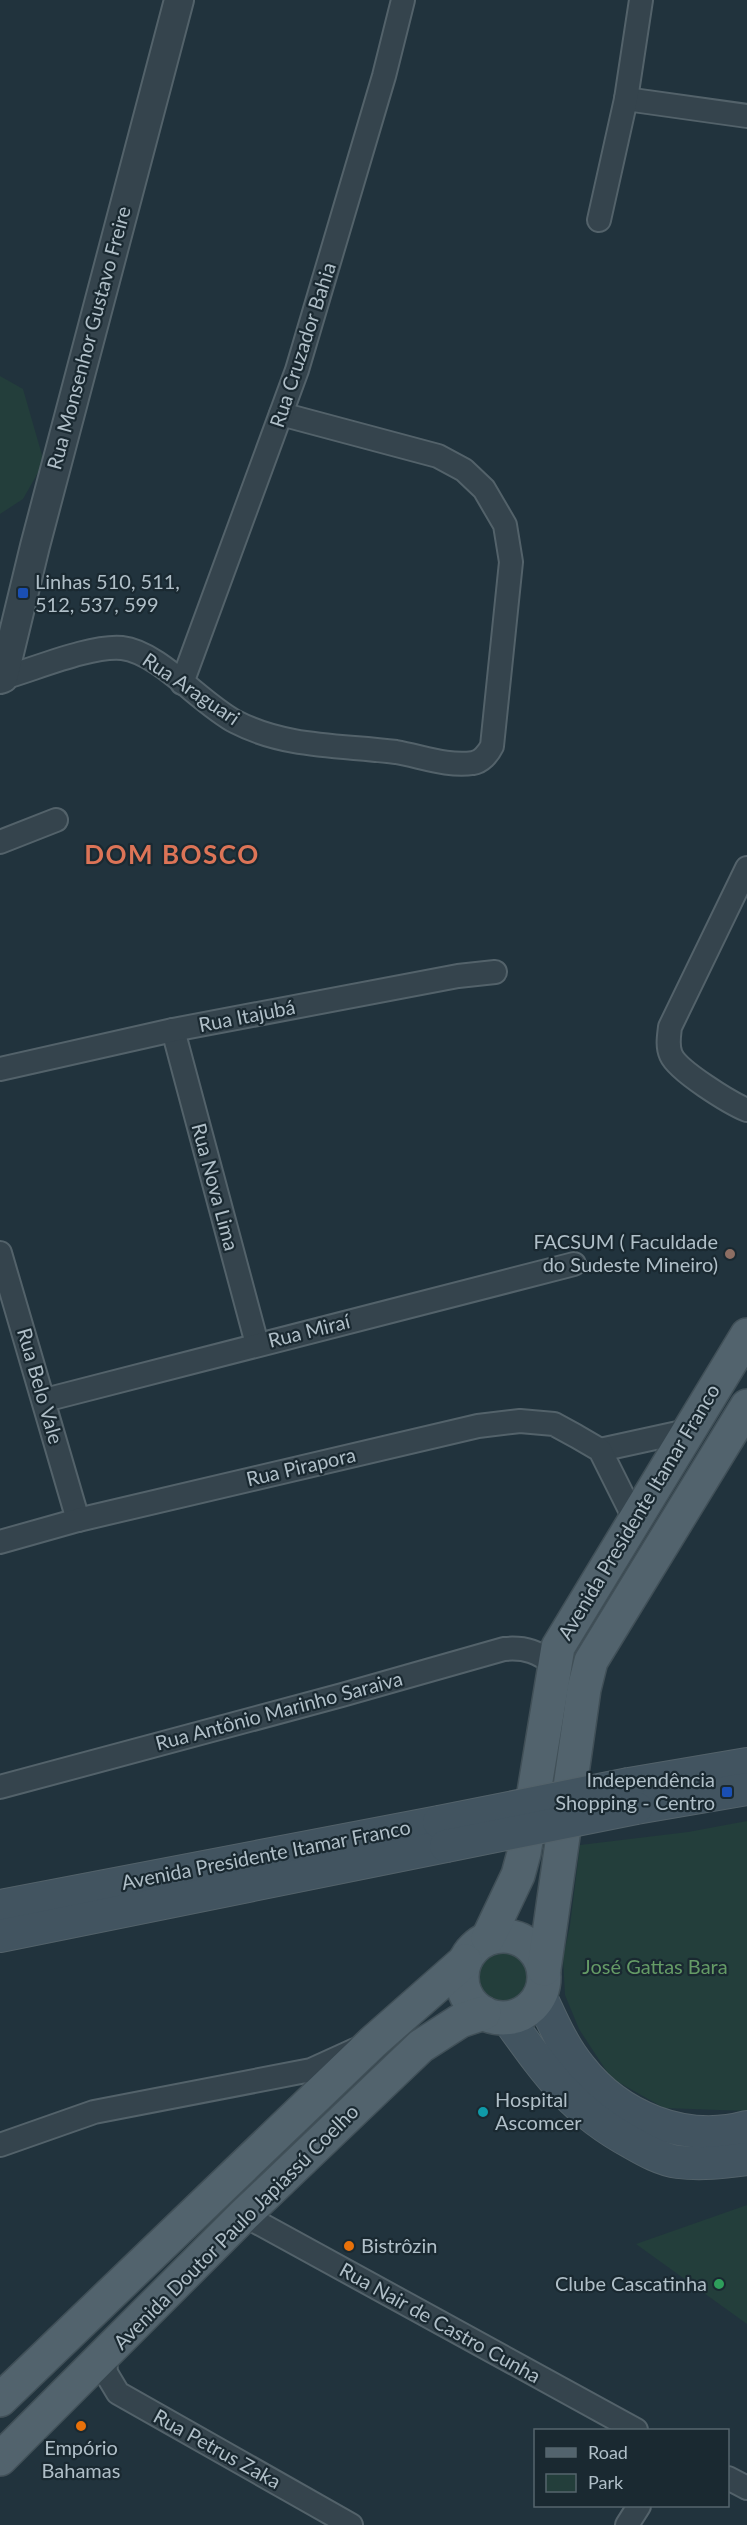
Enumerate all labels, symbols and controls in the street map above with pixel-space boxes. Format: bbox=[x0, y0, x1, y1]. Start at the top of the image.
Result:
street label: Rua Monsenhor Gustavo Freire bbox=[41, 203, 135, 472]
street label: Rua Cruzador Bahia bbox=[264, 259, 340, 430]
place label: Linhas 510, 511, 512, 537, 599 bbox=[35, 569, 180, 616]
marker: Linhas 510, 511, 512, 537, 599 bbox=[16, 586, 30, 600]
street label: Rua Araguari bbox=[139, 647, 245, 729]
district label: DOM BOSCO bbox=[84, 838, 260, 870]
street label: Rua Itajubá bbox=[196, 994, 297, 1036]
street label: Rua Nova Lima bbox=[187, 1120, 245, 1253]
place label: FACSUM ( Faculdade do Sudeste Mineiro) bbox=[533, 1229, 718, 1276]
marker: FACSUM ( Faculdade do Sudeste Mineiro) bbox=[723, 1247, 737, 1261]
street label: Rua Miraí bbox=[265, 1308, 353, 1352]
street label: Rua Belo Vale bbox=[13, 1325, 69, 1446]
street label: Avenida Presidente Itamar Franco bbox=[552, 1379, 724, 1644]
street label: Rua Pirapora bbox=[244, 1442, 358, 1490]
street label: Rua Antônio Marinho Saraiva bbox=[153, 1665, 405, 1755]
place label: Independência Shopping - Centro bbox=[555, 1767, 715, 1814]
marker: Independência Shopping - Centro bbox=[720, 1785, 734, 1799]
street label: Avenida Presidente Itamar Franco bbox=[119, 1814, 412, 1894]
park label: José Gattas Bara bbox=[582, 1954, 728, 1978]
place label: Hospital Ascomcer bbox=[495, 2087, 582, 2134]
street label: Avenida Doutor Paulo Japiassú Coelho bbox=[108, 2099, 363, 2354]
marker: Hospital Ascomcer bbox=[476, 2105, 490, 2119]
place label: Bistrôzin bbox=[361, 2233, 437, 2257]
marker: Bistrôzin bbox=[342, 2239, 356, 2253]
street label: Rua Nair de Castro Cunha bbox=[336, 2257, 545, 2387]
place label: Clube Cascatinha bbox=[555, 2271, 707, 2295]
marker: Clube Cascatinha bbox=[712, 2277, 726, 2291]
street label: Rua Petrus Zaka bbox=[150, 2403, 285, 2493]
marker: Empório Bahamas bbox=[74, 2419, 88, 2433]
legend bbox=[534, 2429, 729, 2507]
place label: Empório Bahamas bbox=[42, 2435, 120, 2482]
text: Road bbox=[588, 2441, 628, 2463]
text: Park bbox=[588, 2471, 624, 2493]

